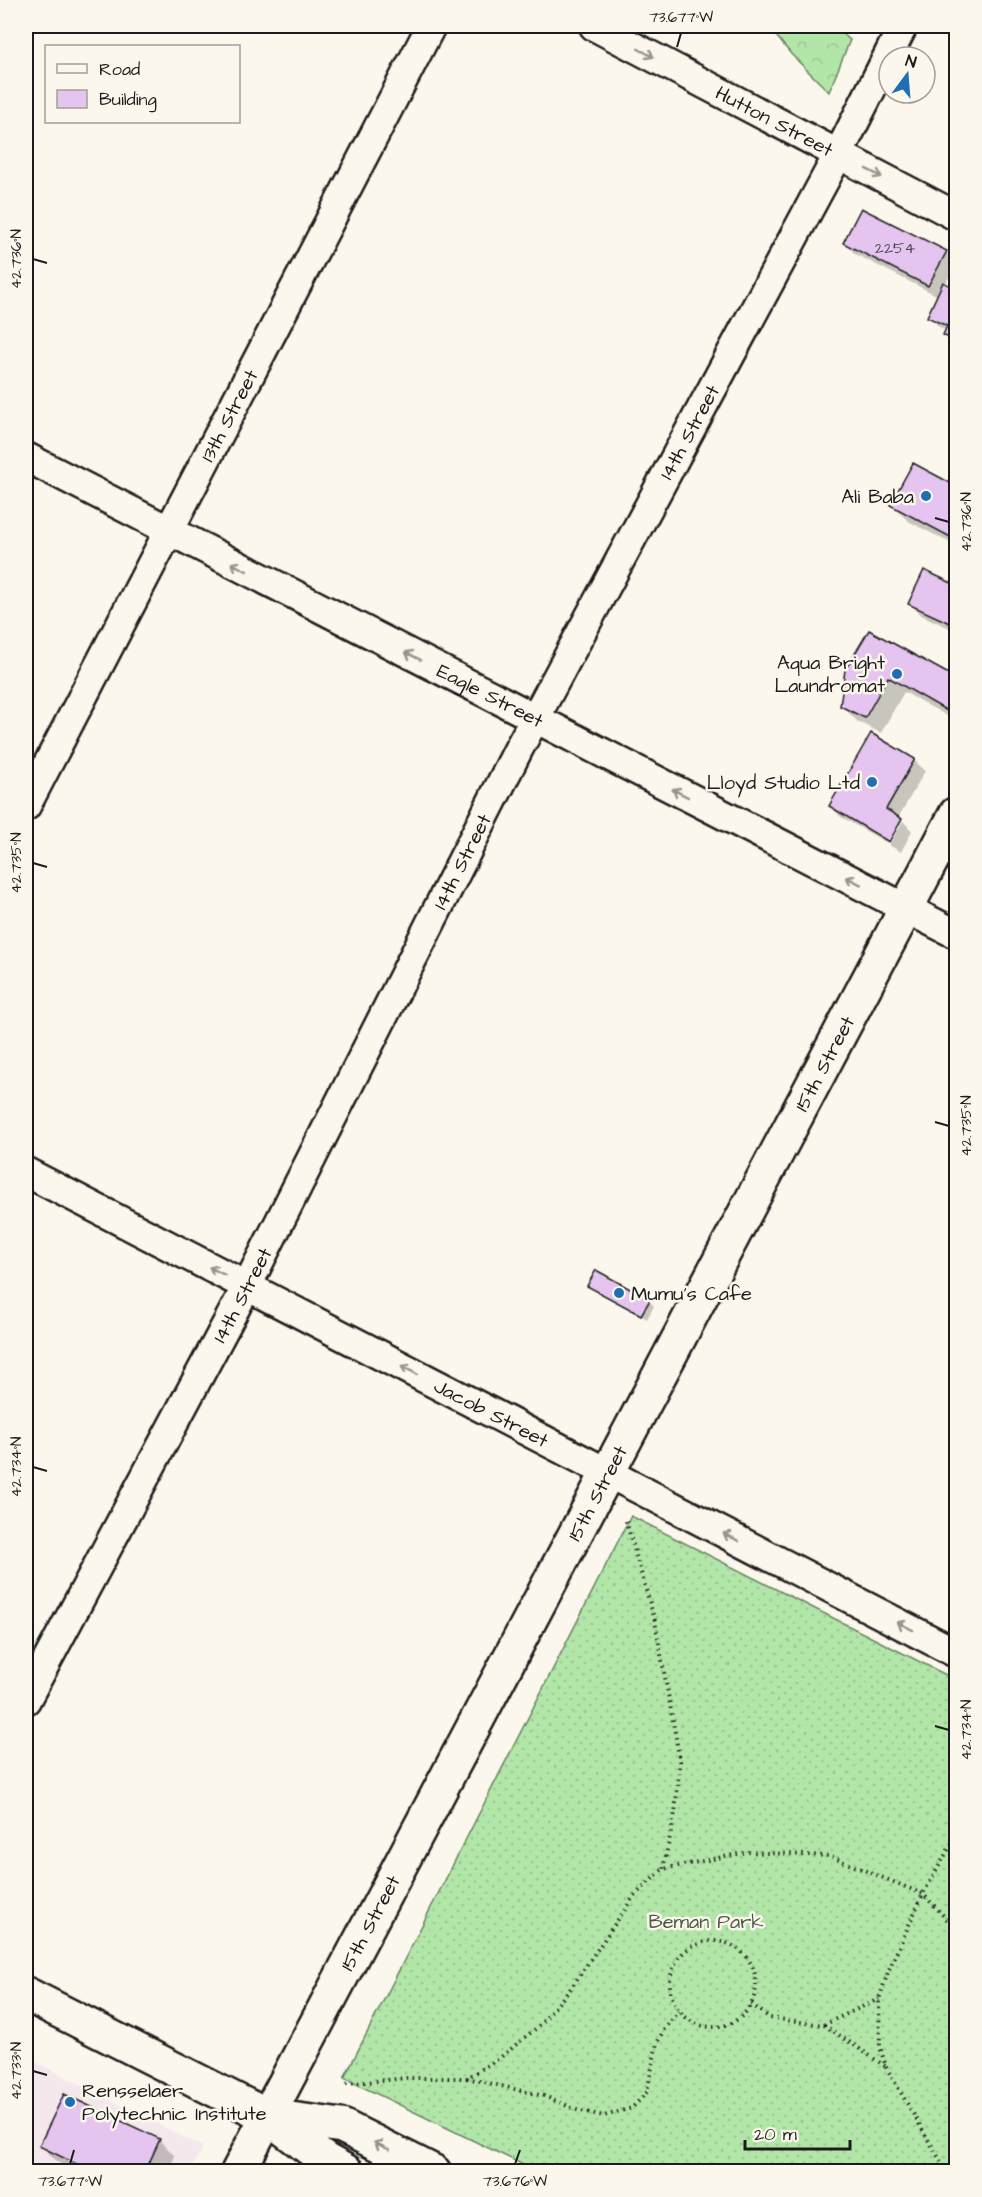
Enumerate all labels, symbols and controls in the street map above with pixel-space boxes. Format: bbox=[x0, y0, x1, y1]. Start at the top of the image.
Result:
text: 73.677°W bbox=[649, 7, 713, 28]
legend bbox=[45, 45, 240, 123]
north arrow bbox=[877, 45, 937, 105]
one-way arrow bbox=[637, 47, 654, 59]
text: N bbox=[903, 50, 919, 73]
text: Road bbox=[99, 57, 140, 82]
street label: Hutton Street bbox=[710, 79, 838, 164]
text: Building bbox=[99, 87, 157, 113]
one-way arrow bbox=[865, 168, 883, 180]
text: 42.736°N bbox=[6, 229, 27, 289]
house number: 2254 bbox=[875, 237, 915, 259]
street label: 13th Street bbox=[194, 365, 265, 467]
street label: 14th Street bbox=[653, 380, 727, 485]
place label: Ali Baba bbox=[841, 483, 914, 511]
marker: Ali Baba bbox=[919, 489, 933, 503]
text: 42.736°N bbox=[956, 492, 977, 552]
one-way arrow bbox=[231, 561, 249, 572]
place label: Aqua Bright Laundromat bbox=[774, 649, 885, 700]
one-way arrow bbox=[405, 650, 422, 662]
street label: Eagle Street bbox=[432, 657, 548, 735]
marker: Aqua Bright Laundromat bbox=[890, 667, 904, 681]
place label: Lloyd Studio Ltd bbox=[707, 769, 860, 798]
marker: Lloyd Studio Ltd bbox=[865, 775, 879, 789]
one-way arrow bbox=[671, 787, 689, 798]
street label: 14th Street bbox=[427, 809, 498, 915]
text: 42.735°N bbox=[6, 832, 27, 894]
one-way arrow bbox=[845, 875, 863, 887]
street label: 15th Street bbox=[788, 1011, 862, 1117]
text: 42.735°N bbox=[956, 1095, 977, 1157]
street label: 14th Street bbox=[206, 1243, 279, 1348]
one-way arrow bbox=[208, 1264, 226, 1276]
place label: Mumu's Cafe bbox=[631, 1280, 752, 1308]
marker: Mumu's Cafe bbox=[612, 1286, 626, 1300]
one-way arrow bbox=[401, 1364, 418, 1376]
street label: Jacob Street bbox=[429, 1372, 553, 1455]
text: 42.734°N bbox=[6, 1437, 27, 1497]
street label: 15th Street bbox=[561, 1441, 635, 1546]
one-way arrow bbox=[723, 1530, 741, 1542]
one-way arrow bbox=[896, 1620, 914, 1631]
text: 42.734°N bbox=[956, 1700, 977, 1760]
street label: 15th Street bbox=[334, 1870, 407, 1976]
park label: Beman Park bbox=[648, 1908, 764, 1936]
text: 42.733°N bbox=[6, 2042, 27, 2100]
place label: Rensselaer Polytechnic Institute bbox=[82, 2077, 267, 2129]
marker: Rensselaer Polytechnic Institute bbox=[63, 2095, 77, 2109]
scale bar bbox=[745, 2113, 850, 2151]
text: 20 m bbox=[754, 2122, 797, 2147]
one-way arrow bbox=[373, 2139, 391, 2151]
text: 73.677°W bbox=[38, 2171, 102, 2192]
text: 73.676°W bbox=[483, 2171, 547, 2192]

